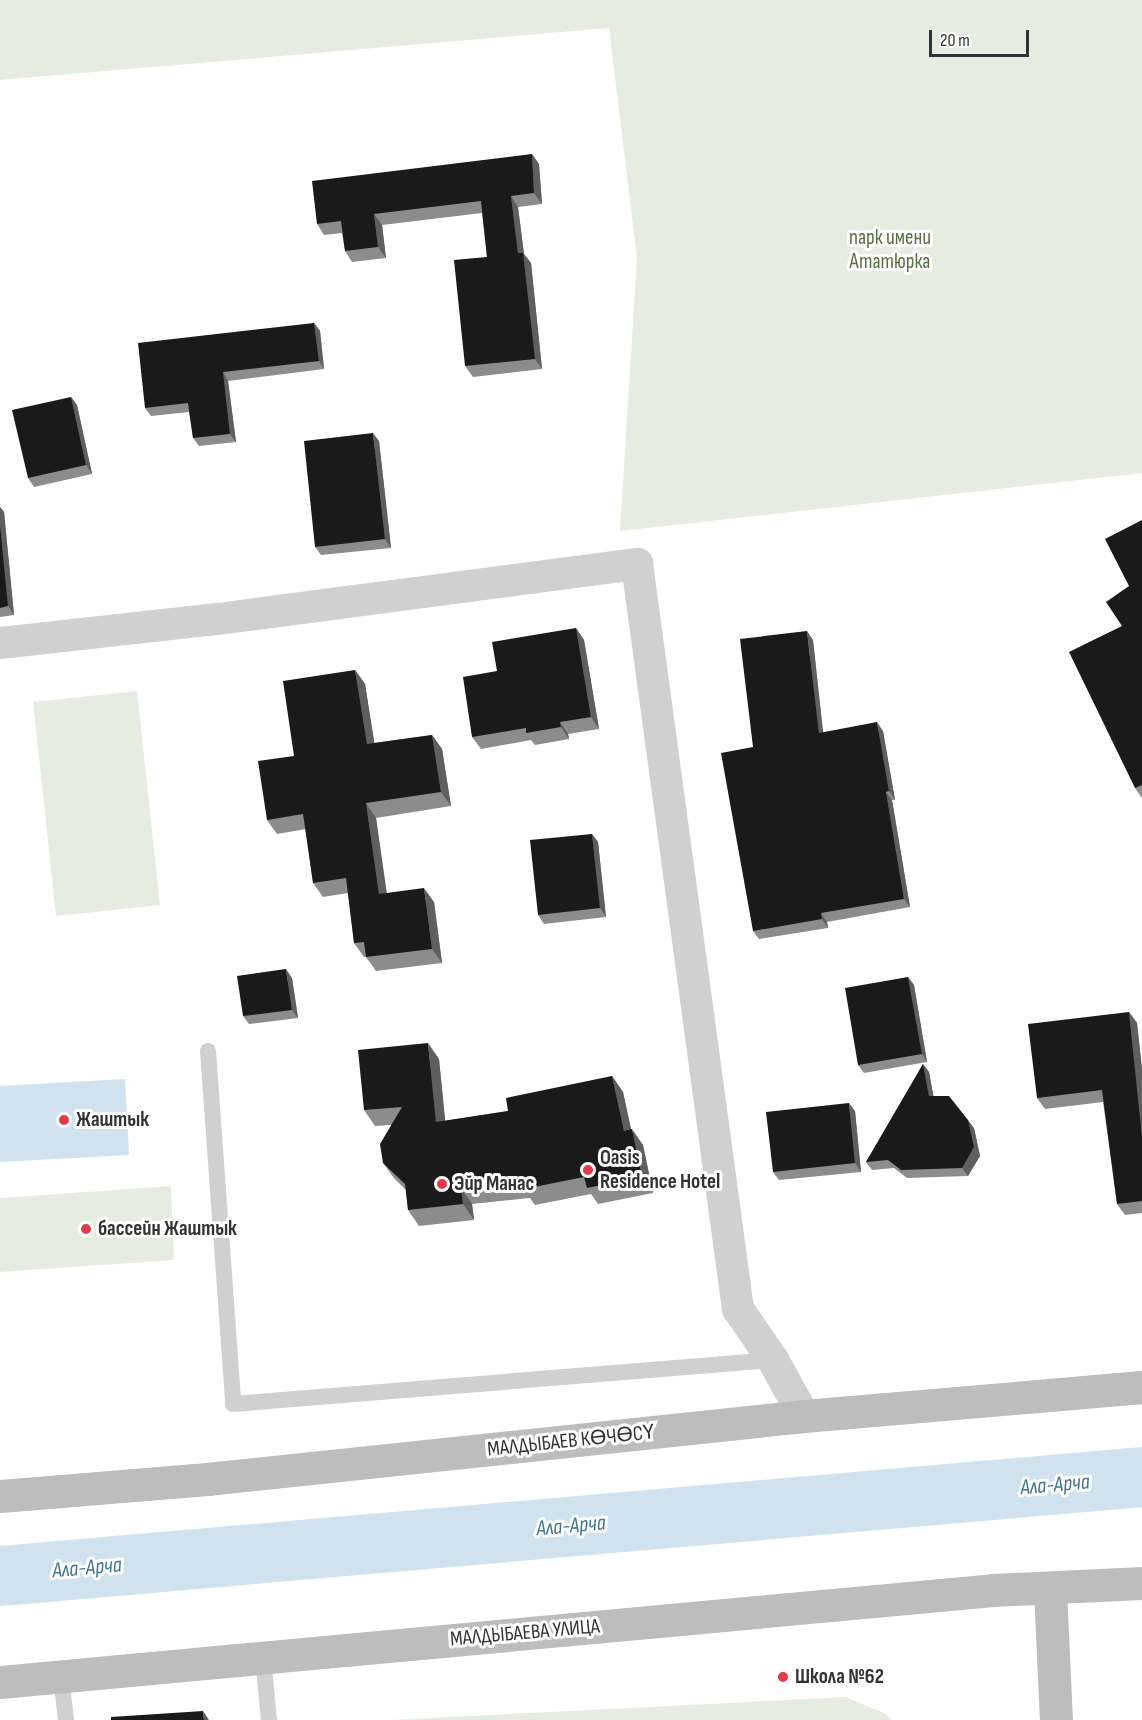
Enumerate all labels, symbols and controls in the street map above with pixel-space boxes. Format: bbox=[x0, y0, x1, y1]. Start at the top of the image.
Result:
scale bar bbox=[932, 18, 1032, 56]
text: 20 m bbox=[940, 30, 970, 51]
park label: парк имени Ататюрка bbox=[849, 225, 931, 275]
place label: Жаштык bbox=[76, 1107, 149, 1133]
marker: Жаштык bbox=[57, 1113, 71, 1127]
place label: Oasis Residence Hotel bbox=[600, 1145, 720, 1195]
marker: Oasis Residence Hotel bbox=[581, 1163, 595, 1177]
place label: Эйр Манас bbox=[454, 1171, 534, 1197]
marker: Эйр Манас bbox=[435, 1177, 449, 1191]
place label: бассейн Жаштык bbox=[98, 1216, 237, 1242]
marker: бассейн Жаштык bbox=[79, 1222, 93, 1236]
street label: МАЛДЫБАЕВ КӨЧӨСҮ bbox=[486, 1420, 656, 1462]
water label: Ала-Арча bbox=[1019, 1469, 1091, 1501]
water label: Ала-Арча bbox=[535, 1510, 607, 1542]
water label: Ала-Арча bbox=[51, 1552, 123, 1584]
street label: МАЛДЫБАЕВА УЛИЦА bbox=[449, 1614, 601, 1652]
place label: Школа №62 bbox=[795, 1664, 884, 1690]
marker: Школа №62 bbox=[776, 1670, 790, 1684]

